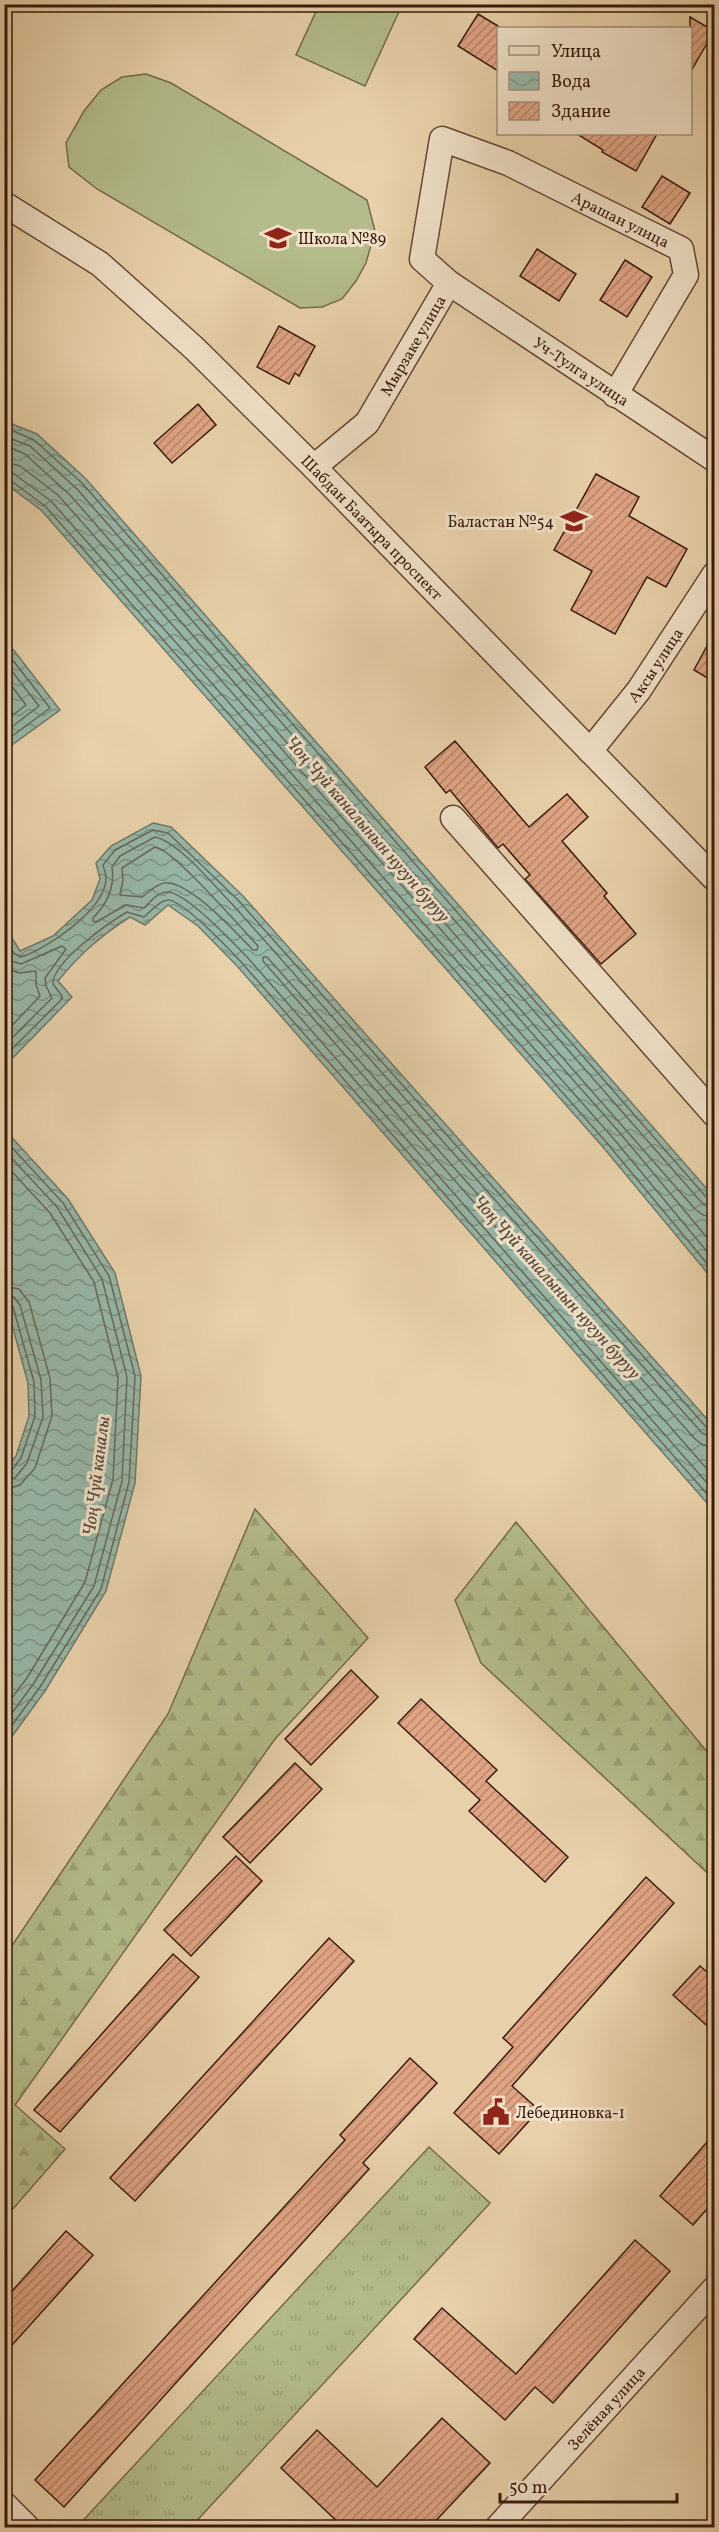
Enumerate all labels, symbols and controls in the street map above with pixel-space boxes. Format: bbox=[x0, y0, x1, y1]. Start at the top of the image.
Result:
legend bbox=[497, 27, 692, 135]
text: Улица bbox=[551, 40, 601, 65]
text: Вода bbox=[551, 70, 591, 95]
text: Здание bbox=[551, 100, 611, 125]
street label: Арашан улица bbox=[567, 187, 673, 254]
school or university icon: Школа №89 bbox=[263, 223, 293, 253]
place label: Школа №89 bbox=[298, 229, 386, 251]
street label: Мырзаке улица bbox=[376, 292, 452, 401]
street label: Уч-Тулга улица bbox=[528, 333, 633, 413]
street label: Шабдан Баатыра проспект bbox=[295, 451, 447, 606]
school or university icon: Баластан №54 bbox=[559, 506, 589, 536]
place label: Баластан №54 bbox=[447, 512, 554, 534]
street label: Аксы улица bbox=[624, 624, 689, 708]
water label: Чоң Чүй каналынын нугун буруу bbox=[279, 731, 455, 929]
water label: Чоң Чүй каналынын нугун буруу bbox=[466, 1190, 645, 1386]
water label: Чоң Чүй каналы bbox=[78, 1415, 117, 1537]
public building icon: Лебединовка-1 bbox=[481, 2097, 511, 2127]
place label: Лебединовка-1 bbox=[516, 2103, 625, 2125]
street label: Зелёная улица bbox=[563, 2363, 651, 2456]
scale bar bbox=[500, 2466, 677, 2504]
text: 50 m bbox=[509, 2476, 548, 2501]

